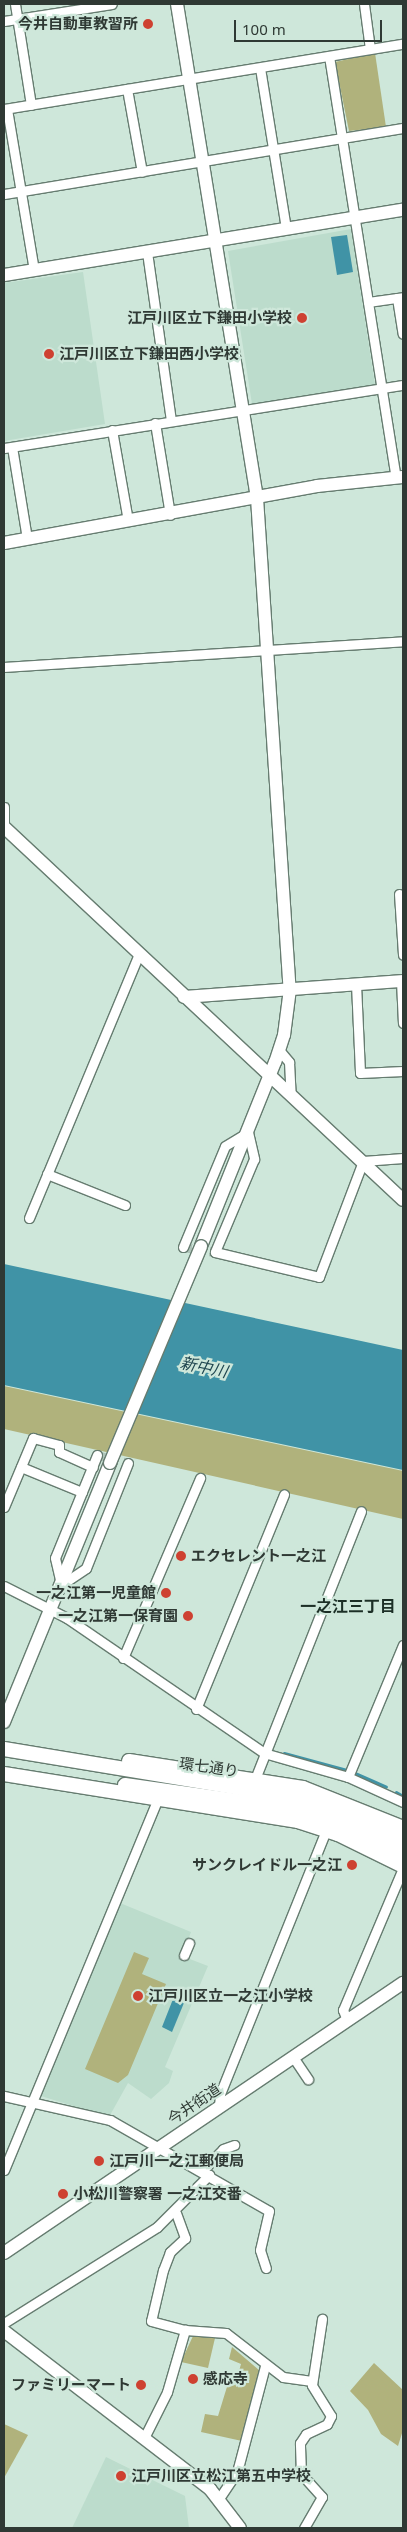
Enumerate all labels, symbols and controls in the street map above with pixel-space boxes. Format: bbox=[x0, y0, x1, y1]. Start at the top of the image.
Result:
scale bar bbox=[237, 10, 384, 42]
place label: 今井自動車教習所 bbox=[18, 15, 138, 33]
marker: 今井自動車教習所 bbox=[142, 18, 154, 30]
text: 100 m bbox=[242, 19, 286, 39]
place label: 江戸川区立下鎌田小学校 bbox=[127, 309, 292, 327]
marker: 江戸川区立下鎌田小学校 bbox=[296, 312, 308, 324]
place label: 江戸川区立下鎌田西小学校 bbox=[59, 345, 239, 363]
marker: 江戸川区立下鎌田西小学校 bbox=[43, 348, 55, 360]
water label: 新中川 bbox=[179, 1353, 229, 1381]
place label: エクセレント一之江 bbox=[191, 1547, 326, 1565]
marker: エクセレント一之江 bbox=[175, 1550, 187, 1562]
place label: 一之江第一児童館 bbox=[36, 1584, 156, 1602]
marker: 一之江第一児童館 bbox=[160, 1587, 172, 1599]
district label: 一之江三丁目 bbox=[300, 1596, 396, 1616]
place label: 一之江第一保育園 bbox=[58, 1607, 178, 1625]
marker: 一之江第一保育園 bbox=[182, 1610, 194, 1622]
street label: 環七通り bbox=[178, 1754, 240, 1780]
place label: サンクレイドル一之江 bbox=[192, 1856, 342, 1874]
marker: サンクレイドル一之江 bbox=[346, 1859, 358, 1871]
place label: 江戸川区立一之江小学校 bbox=[148, 1987, 313, 2005]
marker: 江戸川区立一之江小学校 bbox=[132, 1990, 144, 2002]
street label: 今井街道 bbox=[164, 2080, 224, 2128]
place label: 江戸川一之江郵便局 bbox=[109, 2152, 244, 2170]
marker: 江戸川一之江郵便局 bbox=[93, 2155, 105, 2167]
place label: 小松川警察署 一之江交番 bbox=[73, 2185, 242, 2203]
marker: 小松川警察署 一之江交番 bbox=[57, 2188, 69, 2200]
place label: 感応寺 bbox=[203, 2370, 248, 2388]
marker: 感応寺 bbox=[187, 2373, 199, 2385]
place label: ファミリーマート bbox=[11, 2376, 131, 2394]
marker: ファミリーマート bbox=[135, 2379, 147, 2391]
place label: 江戸川区立松江第五中学校 bbox=[131, 2467, 311, 2485]
marker: 江戸川区立松江第五中学校 bbox=[115, 2470, 127, 2482]

